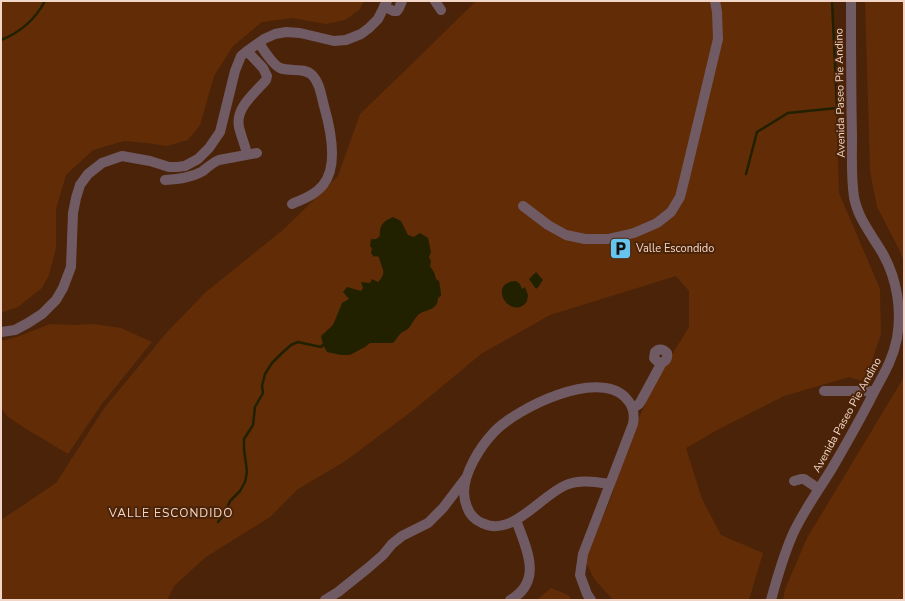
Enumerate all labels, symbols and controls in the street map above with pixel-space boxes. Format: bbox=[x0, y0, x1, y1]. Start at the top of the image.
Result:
street label: Avenida Paseo Pie Andino bbox=[831, 28, 849, 158]
parking icon: Valle Escondido bbox=[608, 235, 634, 261]
place label: Valle Escondido bbox=[635, 241, 714, 256]
street label: Avenida Paseo Pie Andino bbox=[809, 355, 885, 475]
district label: VALLE ESCONDIDO bbox=[108, 505, 233, 521]

